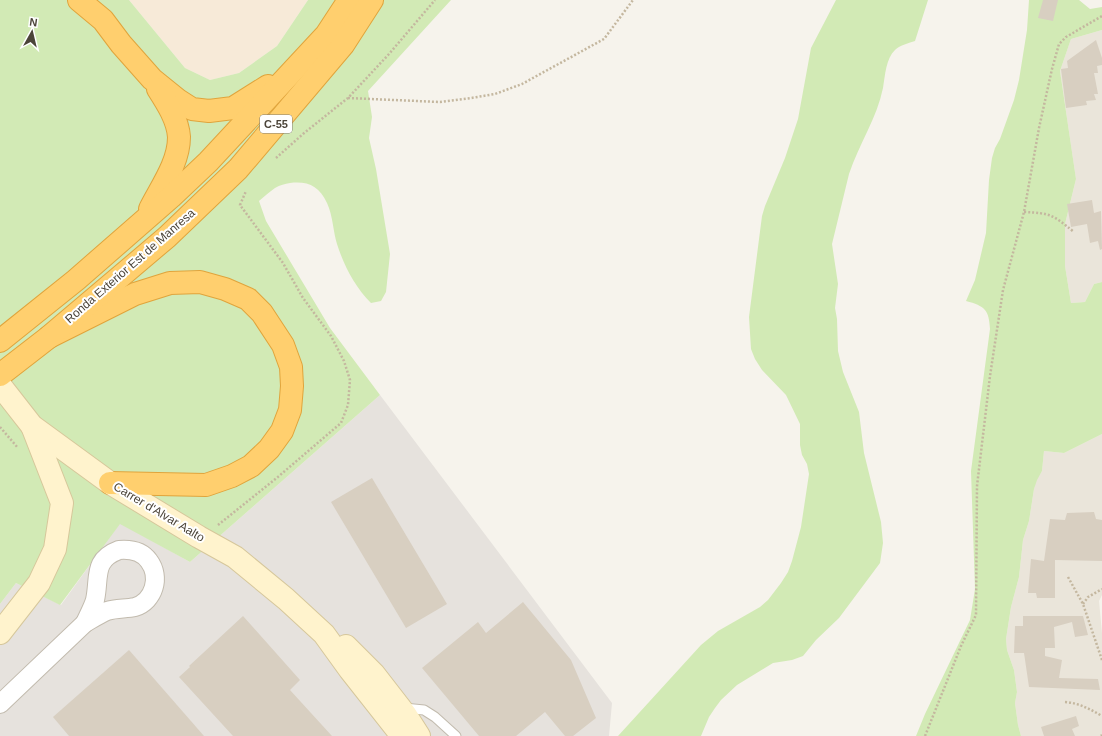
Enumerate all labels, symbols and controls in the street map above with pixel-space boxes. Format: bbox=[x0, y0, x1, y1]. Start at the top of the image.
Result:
north arrow bbox=[12, 12, 52, 52]
text: N bbox=[29, 16, 38, 29]
road number: C-55 bbox=[260, 115, 292, 133]
street label: Ronda Exterior Est de Manresa bbox=[62, 206, 198, 326]
street label: Carrer d'Alvar Aalto bbox=[111, 479, 207, 545]

